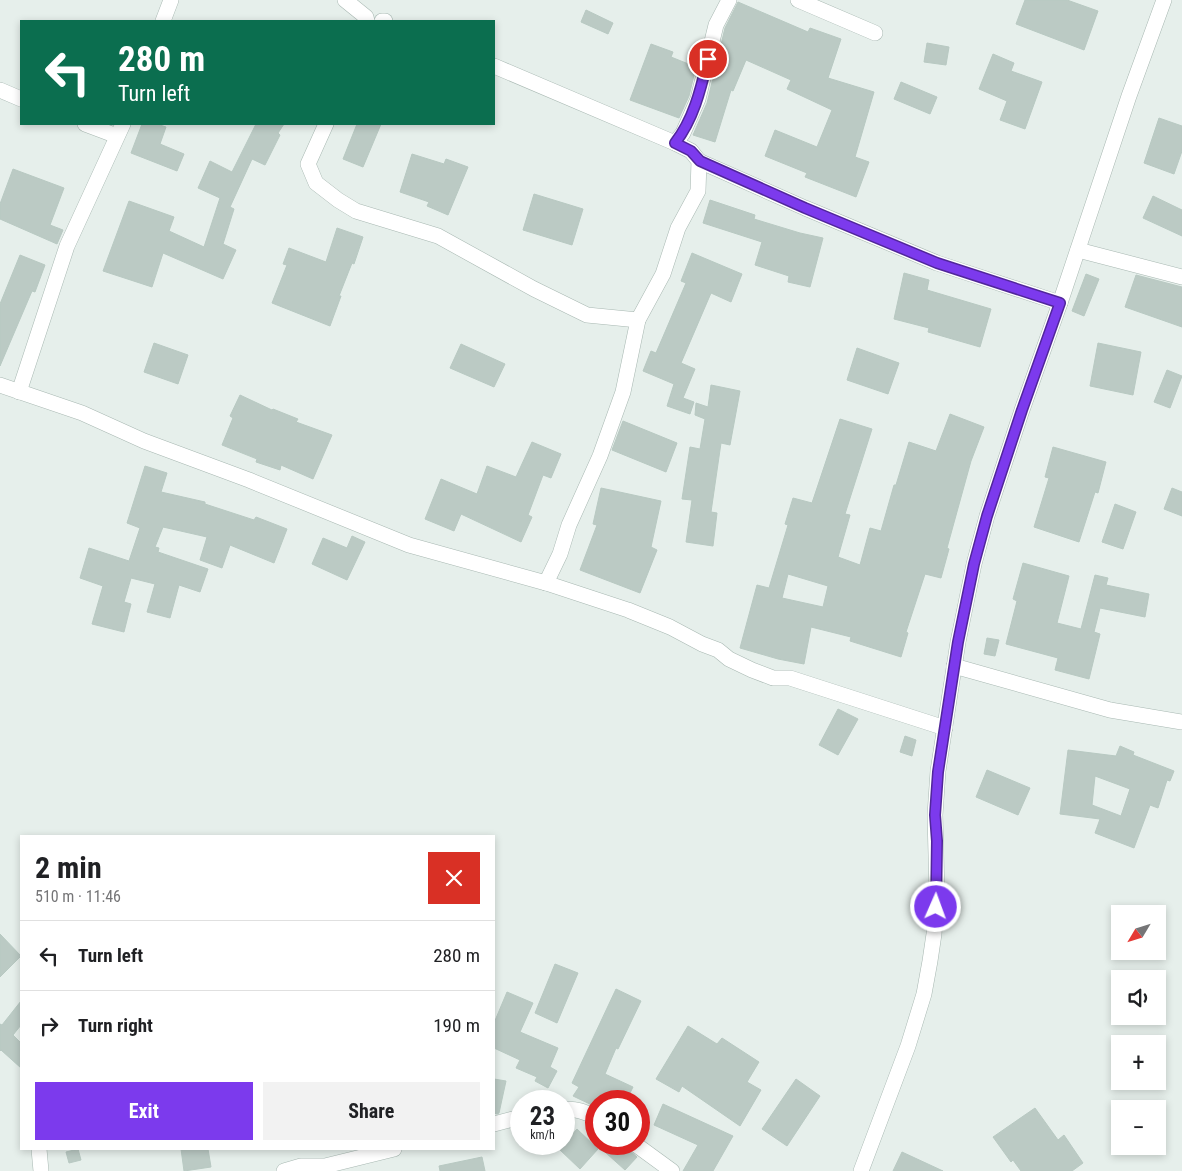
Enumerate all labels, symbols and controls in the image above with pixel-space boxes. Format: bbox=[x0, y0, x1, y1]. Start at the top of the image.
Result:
pin bbox=[687, 38, 729, 80]
text: 280 m bbox=[118, 39, 205, 80]
icon: left bbox=[35, 40, 100, 105]
icon: arrive bbox=[694, 45, 722, 73]
text: Turn left bbox=[118, 81, 190, 106]
text: 2 min bbox=[35, 850, 102, 885]
button: close bbox=[428, 852, 480, 904]
position arrow bbox=[909, 880, 961, 932]
text: 510 m · 11:46 bbox=[35, 887, 121, 906]
north arrow bbox=[1111, 905, 1166, 960]
map controls bbox=[1111, 905, 1166, 1155]
icon: left bbox=[35, 942, 63, 970]
text: Turn left bbox=[78, 944, 143, 967]
text: 280 m bbox=[433, 944, 480, 967]
button: sound bbox=[1111, 970, 1166, 1025]
icon: right bbox=[35, 1012, 63, 1040]
text: Turn right bbox=[78, 1014, 153, 1037]
text: 190 m bbox=[433, 1014, 480, 1037]
button: + bbox=[1111, 1035, 1166, 1090]
button: Exit bbox=[35, 1082, 253, 1140]
button: Share bbox=[263, 1082, 480, 1140]
speed limit sign: 30 bbox=[585, 1090, 650, 1155]
button: − bbox=[1111, 1100, 1166, 1155]
text: 23 bbox=[530, 1102, 555, 1131]
text: km/h bbox=[530, 1128, 555, 1142]

